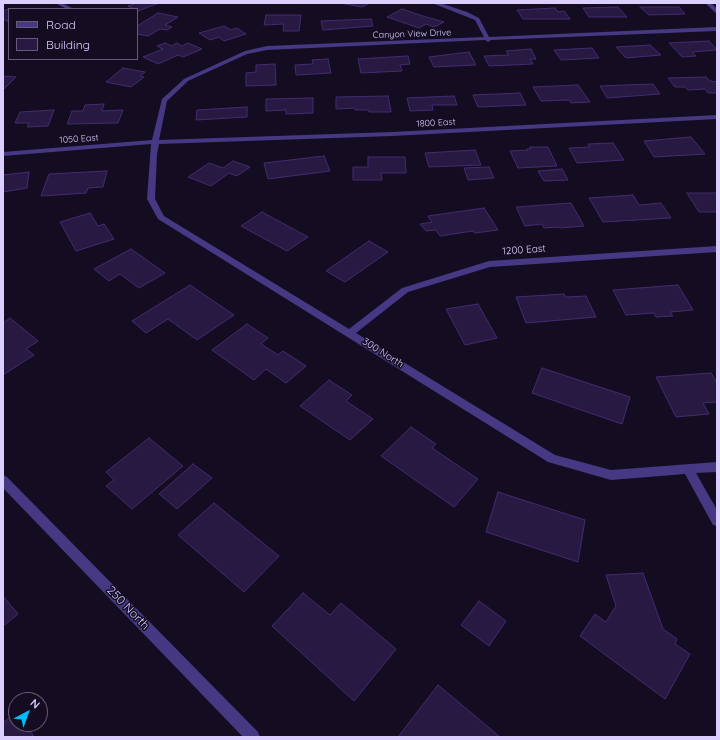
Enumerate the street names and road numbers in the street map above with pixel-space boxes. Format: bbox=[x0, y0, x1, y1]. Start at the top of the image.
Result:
street label: Canyon View Drive bbox=[373, 27, 451, 41]
street label: 1800 East bbox=[416, 117, 456, 129]
street label: 1050 East bbox=[59, 132, 99, 146]
street label: 1200 East bbox=[502, 242, 546, 258]
street label: 300 North bbox=[360, 336, 406, 370]
street label: 250 North bbox=[104, 583, 152, 633]

